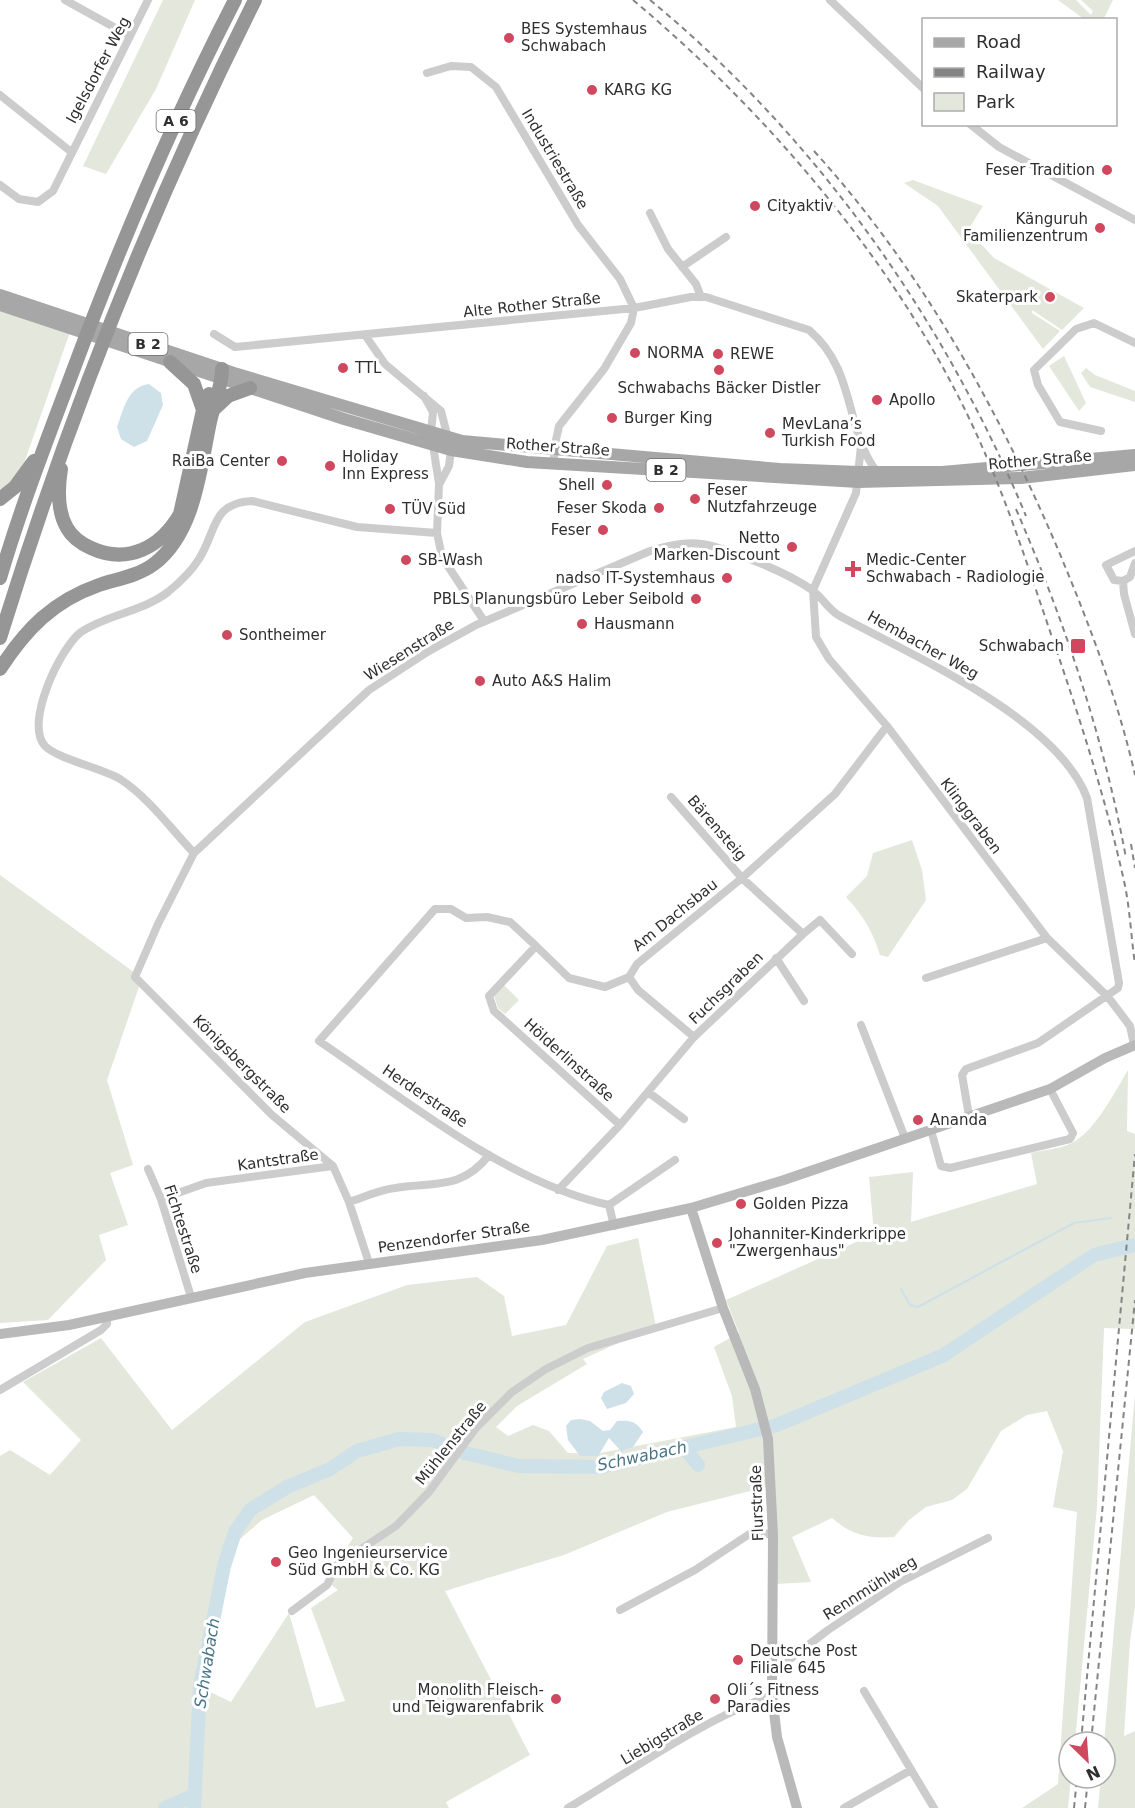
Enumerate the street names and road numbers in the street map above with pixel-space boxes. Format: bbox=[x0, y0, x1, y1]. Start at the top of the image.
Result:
street label: Igelsdorfer Weg bbox=[62, 14, 134, 126]
street label: Industriestraße bbox=[518, 106, 592, 212]
road number: A 6 bbox=[156, 110, 195, 132]
street label: Alte Rother Straße bbox=[462, 289, 602, 321]
road number: B 2 bbox=[128, 333, 168, 355]
street label: Rother Straße bbox=[506, 434, 610, 460]
street label: Rother Straße bbox=[987, 447, 1093, 473]
road number: B 2 bbox=[646, 459, 686, 481]
street label: Hembacher Weg bbox=[864, 607, 982, 683]
street label: Wiesenstraße bbox=[361, 615, 457, 685]
street label: Klinggraben bbox=[937, 775, 1005, 857]
street label: Bärensteig bbox=[684, 792, 750, 864]
street label: Am Dachsbau bbox=[629, 875, 721, 955]
street label: Fuchsgraben bbox=[685, 948, 767, 1028]
street label: Königsbergstraße bbox=[189, 1011, 295, 1117]
street label: Hölderlinstraße bbox=[520, 1015, 618, 1105]
street label: Herderstraße bbox=[379, 1061, 471, 1131]
street label: Kantstraße bbox=[236, 1145, 320, 1175]
street label: Fichtestraße bbox=[160, 1182, 206, 1276]
street label: Penzendorfer Straße bbox=[377, 1217, 531, 1257]
street label: Mühlenstraße bbox=[412, 1397, 490, 1489]
street label: Flurstraße bbox=[747, 1465, 767, 1541]
street label: Rennmühlweg bbox=[820, 1552, 920, 1624]
street label: Liebigstraße bbox=[618, 1705, 706, 1769]

